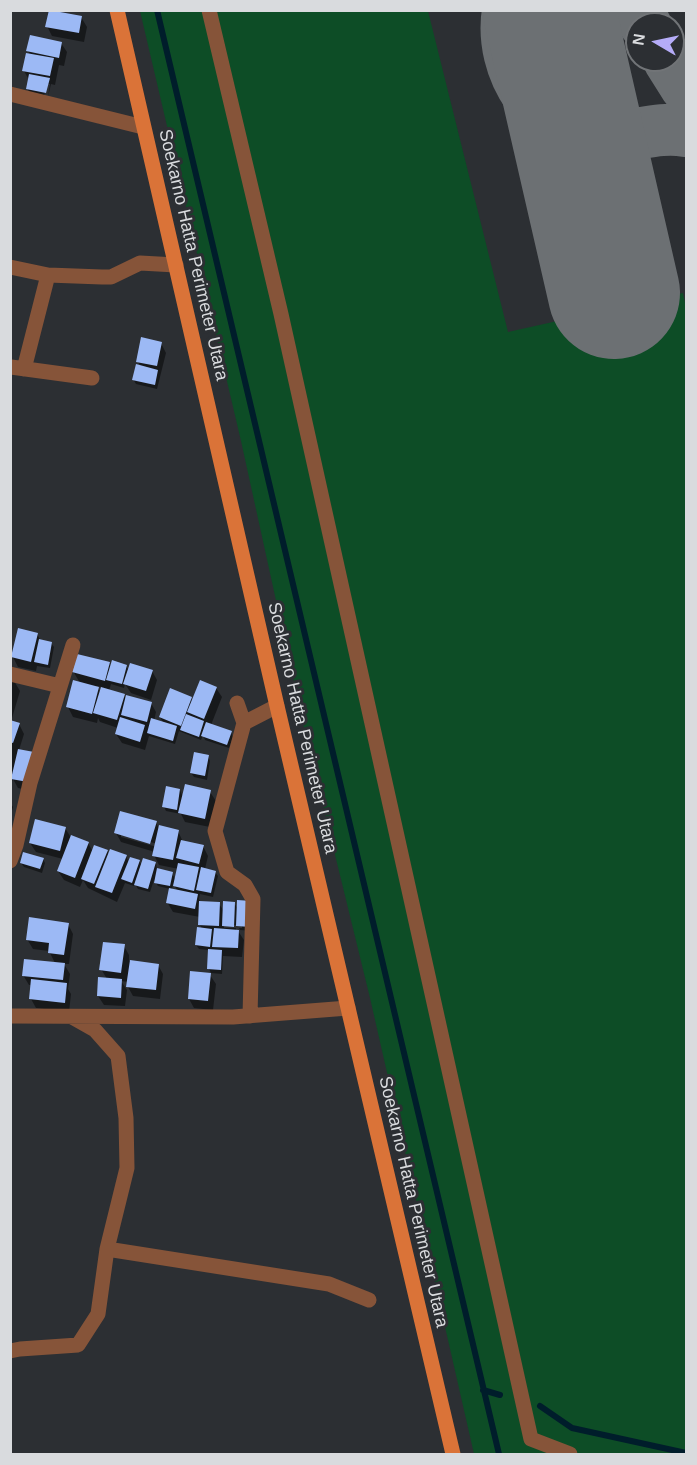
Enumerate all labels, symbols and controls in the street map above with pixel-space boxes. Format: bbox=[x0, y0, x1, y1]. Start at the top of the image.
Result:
north arrow bbox=[625, 12, 685, 72]
text: N bbox=[629, 32, 648, 46]
street label: Soekarno Hatta Perimeter Utara bbox=[154, 127, 232, 383]
street label: Soekarno Hatta Perimeter Utara bbox=[263, 600, 341, 856]
street label: Soekarno Hatta Perimeter Utara bbox=[374, 1074, 452, 1330]

